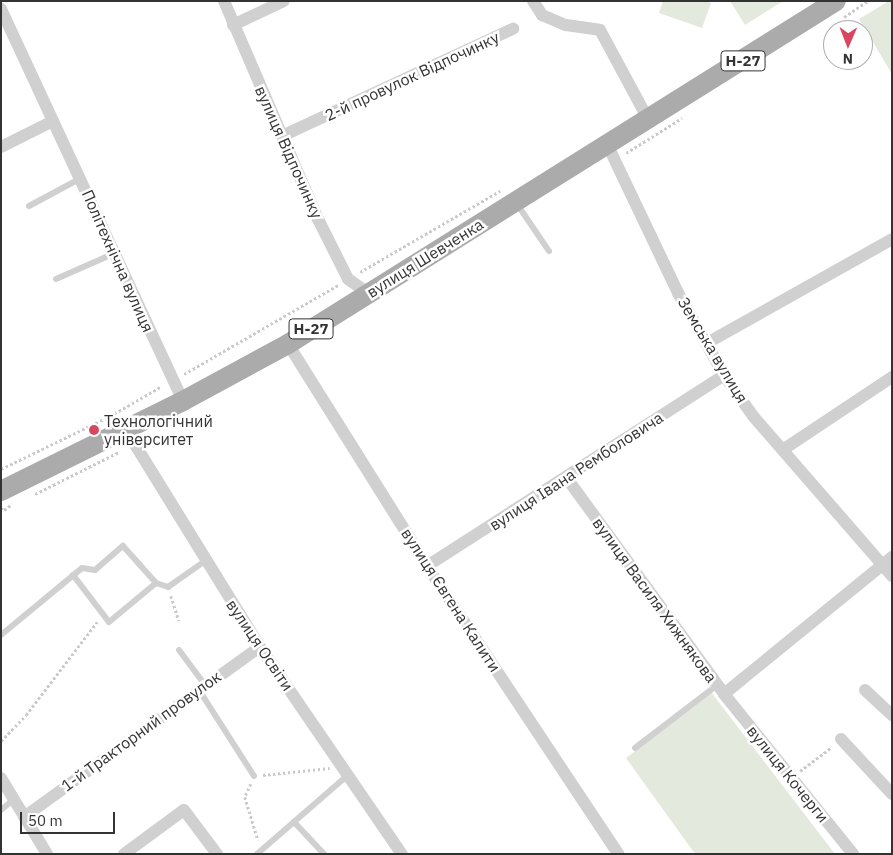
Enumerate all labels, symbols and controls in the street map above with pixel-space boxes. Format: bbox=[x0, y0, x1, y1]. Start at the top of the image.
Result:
north arrow bbox=[823, 20, 873, 70]
street label: 2-й провулок Відпочинку bbox=[322, 27, 502, 125]
road number: Н-27 bbox=[720, 48, 766, 74]
text: N bbox=[843, 50, 853, 68]
street label: вулиця Відпочинку bbox=[251, 83, 327, 221]
street label: Політехнічна вулиця bbox=[78, 187, 158, 335]
street label: вулиця Шевченка bbox=[363, 214, 487, 302]
street label: Земська вулиця bbox=[674, 294, 752, 406]
road number: Н-27 bbox=[288, 316, 334, 342]
street label: вулиця Івана Ремболовича bbox=[486, 408, 666, 534]
place label: Технологічний університет bbox=[104, 411, 213, 449]
marker: Технологічний університет bbox=[88, 424, 100, 436]
street label: вулиця Василя Хижнякова bbox=[589, 514, 721, 686]
street label: вулиця Євгена Калити bbox=[397, 524, 505, 676]
street label: вулиця Освіти bbox=[222, 596, 298, 694]
street label: 1-й Тракторний провулок bbox=[57, 667, 225, 795]
street label: вулиця Кочерги bbox=[743, 722, 833, 826]
scale bar bbox=[22, 802, 118, 834]
text: 50 m bbox=[28, 811, 63, 830]

